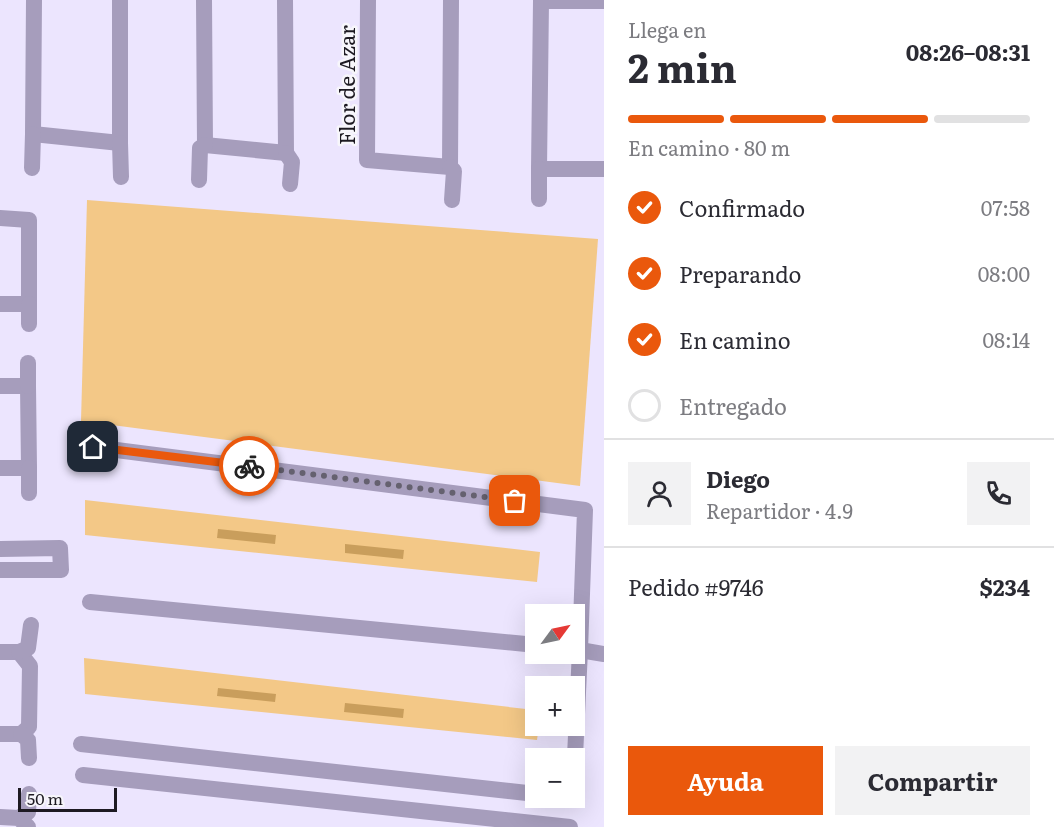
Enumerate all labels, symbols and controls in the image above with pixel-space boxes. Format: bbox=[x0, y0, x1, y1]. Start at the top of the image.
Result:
text: Llega en bbox=[628, 14, 706, 44]
street label: Flor de Azar bbox=[330, 25, 361, 145]
text: 08:26–08:31 bbox=[906, 35, 1030, 68]
text: 2 min bbox=[628, 37, 737, 95]
text: En camino · 80 m bbox=[628, 132, 790, 162]
icon: check bbox=[628, 191, 661, 224]
text: Confirmado bbox=[679, 191, 805, 224]
text: 07:58 bbox=[981, 192, 1030, 222]
icon: check bbox=[628, 257, 661, 290]
text: Preparando bbox=[679, 257, 801, 290]
text: 08:00 bbox=[978, 258, 1030, 288]
icon: check bbox=[628, 323, 661, 356]
text: En camino bbox=[679, 323, 791, 356]
text: 08:14 bbox=[982, 324, 1030, 354]
text: Entregado bbox=[679, 389, 787, 422]
pin bbox=[67, 421, 118, 472]
icon: home bbox=[76, 430, 109, 463]
courier bbox=[219, 436, 279, 496]
icon: bike bbox=[233, 450, 266, 483]
button: person bbox=[628, 462, 691, 525]
text: Diego bbox=[706, 462, 770, 495]
button: phone bbox=[967, 462, 1030, 525]
pin bbox=[489, 475, 540, 526]
icon: bag bbox=[498, 484, 531, 517]
text: Repartidor · 4.9 bbox=[706, 495, 853, 525]
text: Pedido #9746 bbox=[628, 570, 764, 603]
text: $234 bbox=[980, 570, 1030, 603]
north arrow bbox=[525, 604, 585, 664]
map controls bbox=[525, 604, 585, 808]
button: + bbox=[525, 676, 585, 736]
button: Ayuda bbox=[628, 746, 823, 815]
button: Compartir bbox=[835, 746, 1030, 815]
button: − bbox=[525, 748, 585, 808]
scale bar bbox=[18, 785, 117, 812]
text: 50 m bbox=[27, 786, 63, 810]

